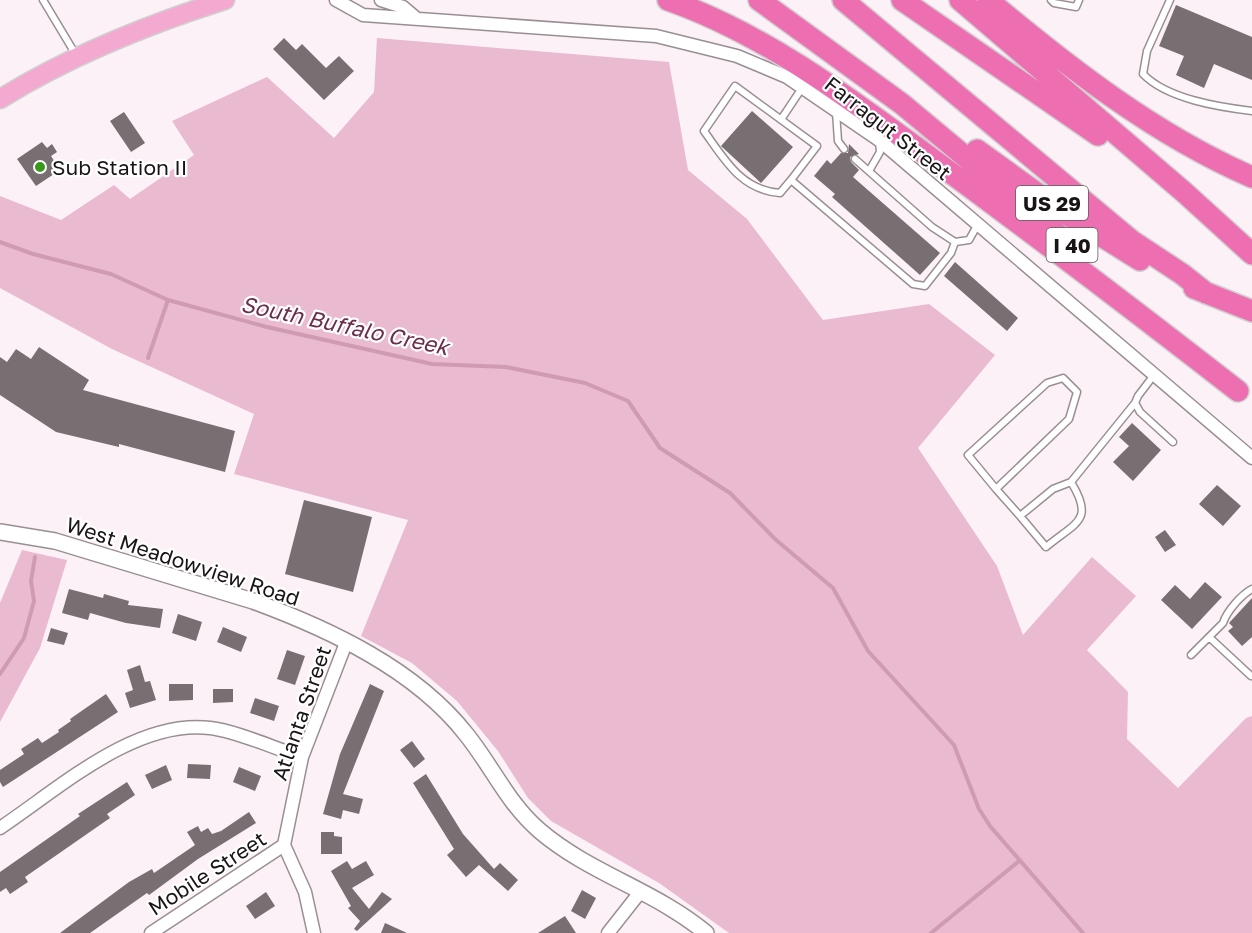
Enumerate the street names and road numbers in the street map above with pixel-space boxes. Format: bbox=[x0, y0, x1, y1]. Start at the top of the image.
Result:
street label: Farragut Street bbox=[820, 71, 956, 185]
road number: US 29 bbox=[1016, 186, 1088, 220]
road number: I 40 bbox=[1046, 228, 1098, 262]
street label: West Meadowview Road bbox=[63, 511, 303, 611]
street label: Atlanta Street bbox=[266, 642, 336, 784]
street label: Mobile Street bbox=[143, 825, 271, 921]

